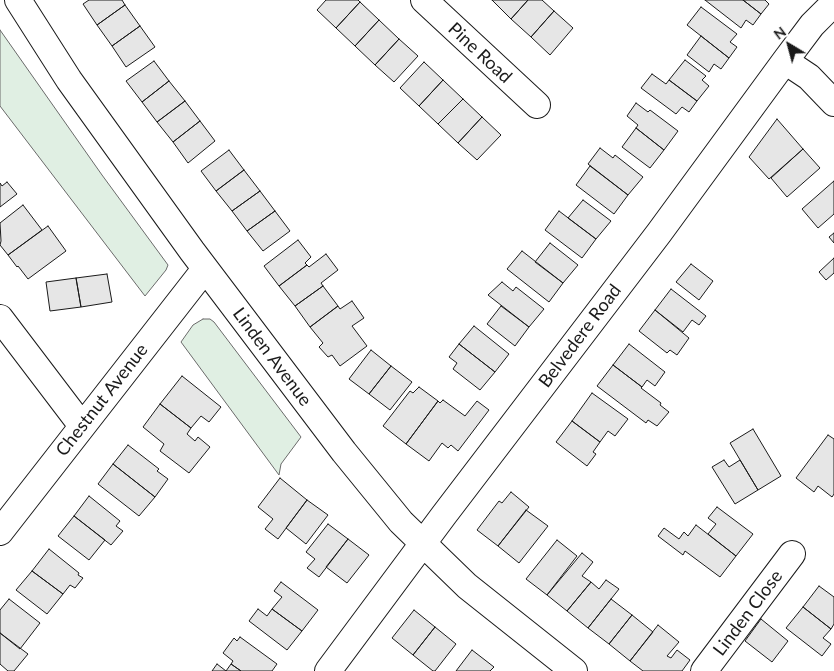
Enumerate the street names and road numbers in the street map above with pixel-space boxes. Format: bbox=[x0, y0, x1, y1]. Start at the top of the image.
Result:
street label: Pine Road bbox=[444, 18, 516, 88]
street label: Belvedere Road bbox=[534, 280, 626, 392]
street label: Linden Avenue bbox=[228, 304, 316, 410]
street label: Chestnut Avenue bbox=[51, 340, 153, 460]
street label: Linden Close bbox=[709, 566, 787, 660]

